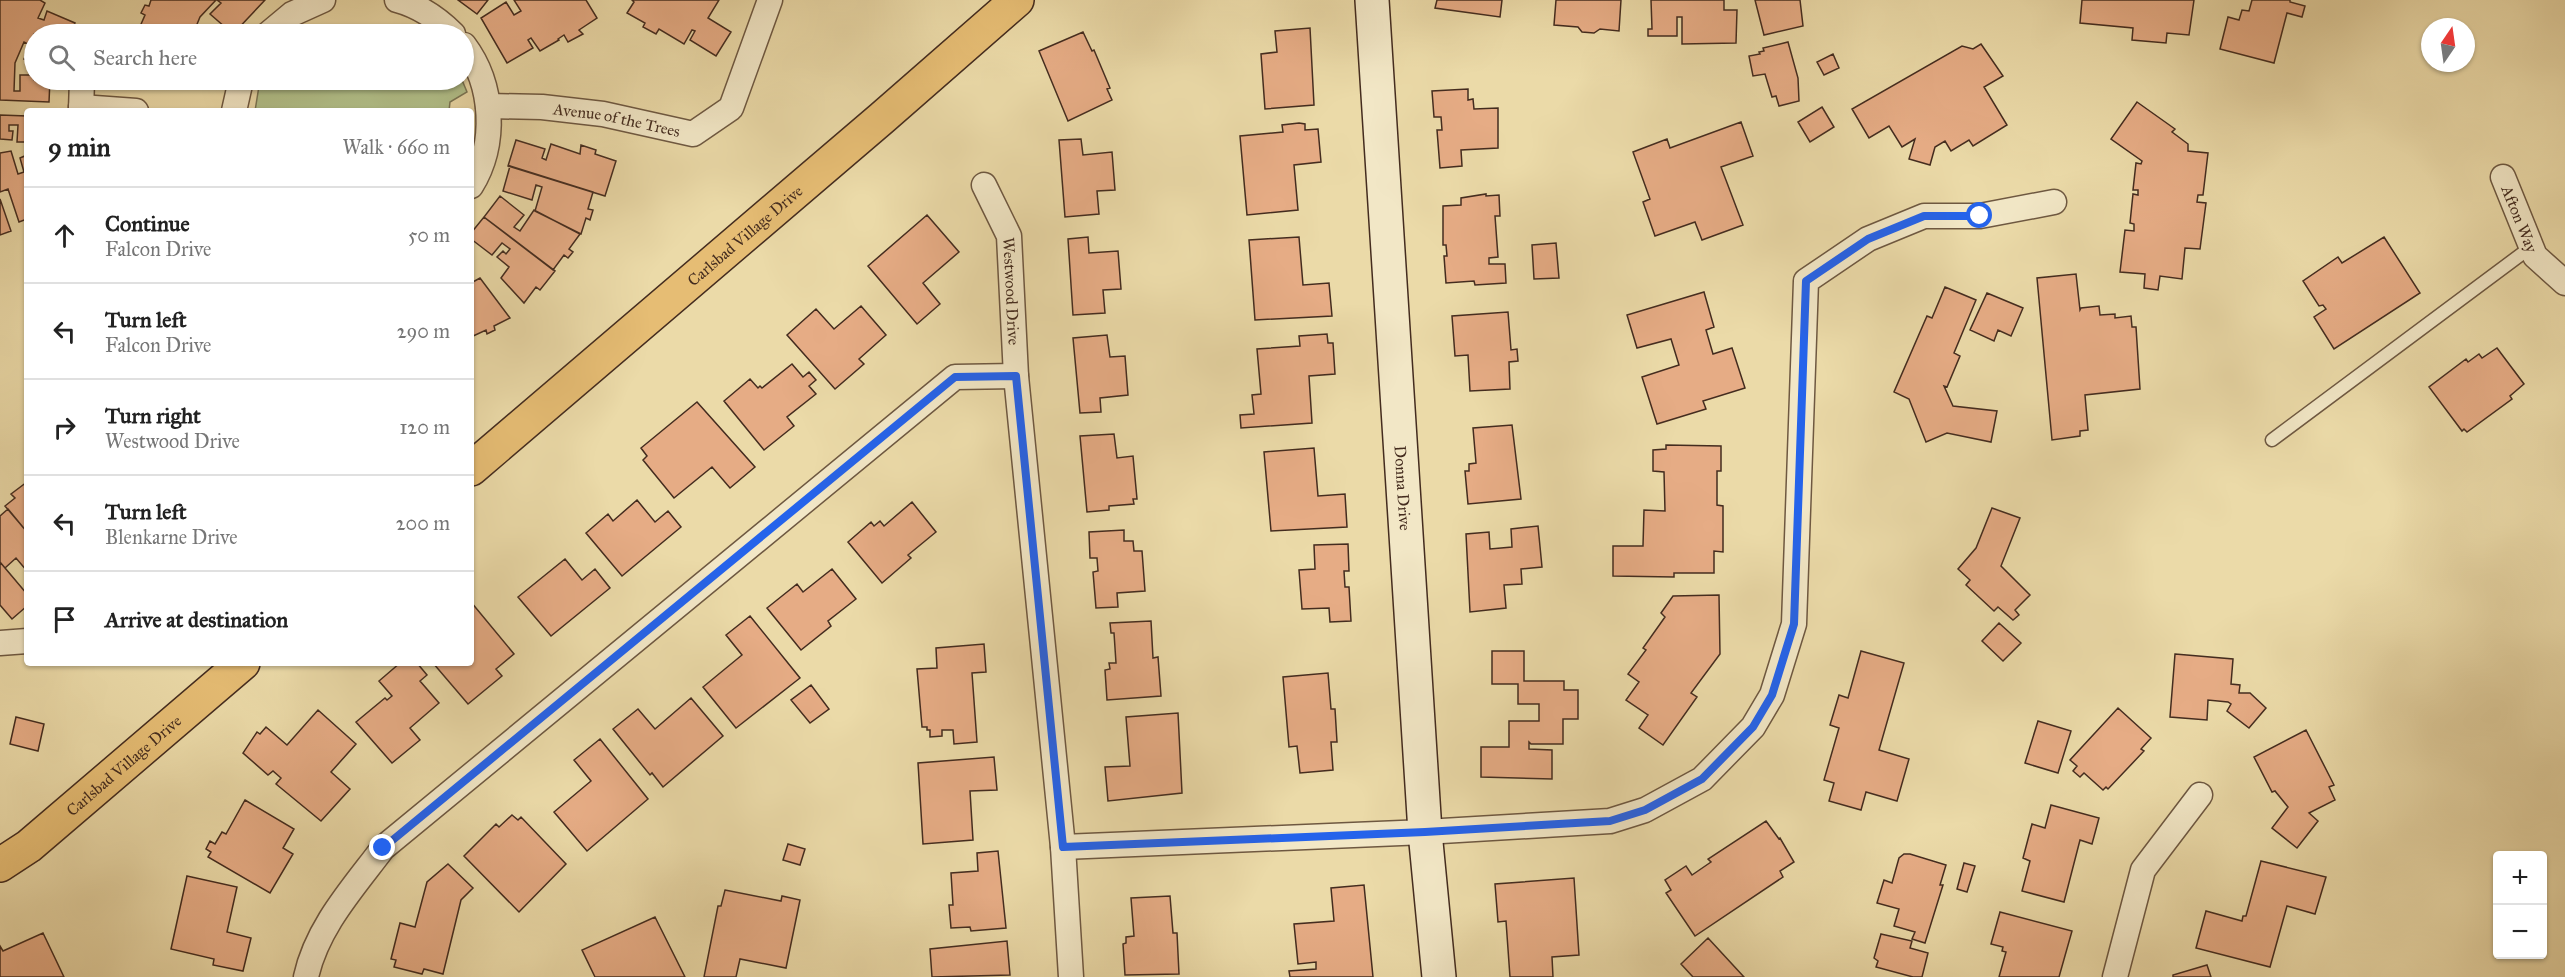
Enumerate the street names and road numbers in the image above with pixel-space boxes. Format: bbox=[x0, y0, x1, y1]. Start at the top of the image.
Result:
street label: Avenue of the Trees bbox=[551, 99, 682, 140]
street label: Carlsbad Village Drive bbox=[683, 181, 806, 290]
street label: Afton Way bbox=[2497, 181, 2542, 255]
street label: Westwood Drive bbox=[1000, 237, 1024, 346]
street label: Donna Drive bbox=[1391, 445, 1415, 532]
street label: Carlsbad Village Drive bbox=[62, 711, 185, 820]

